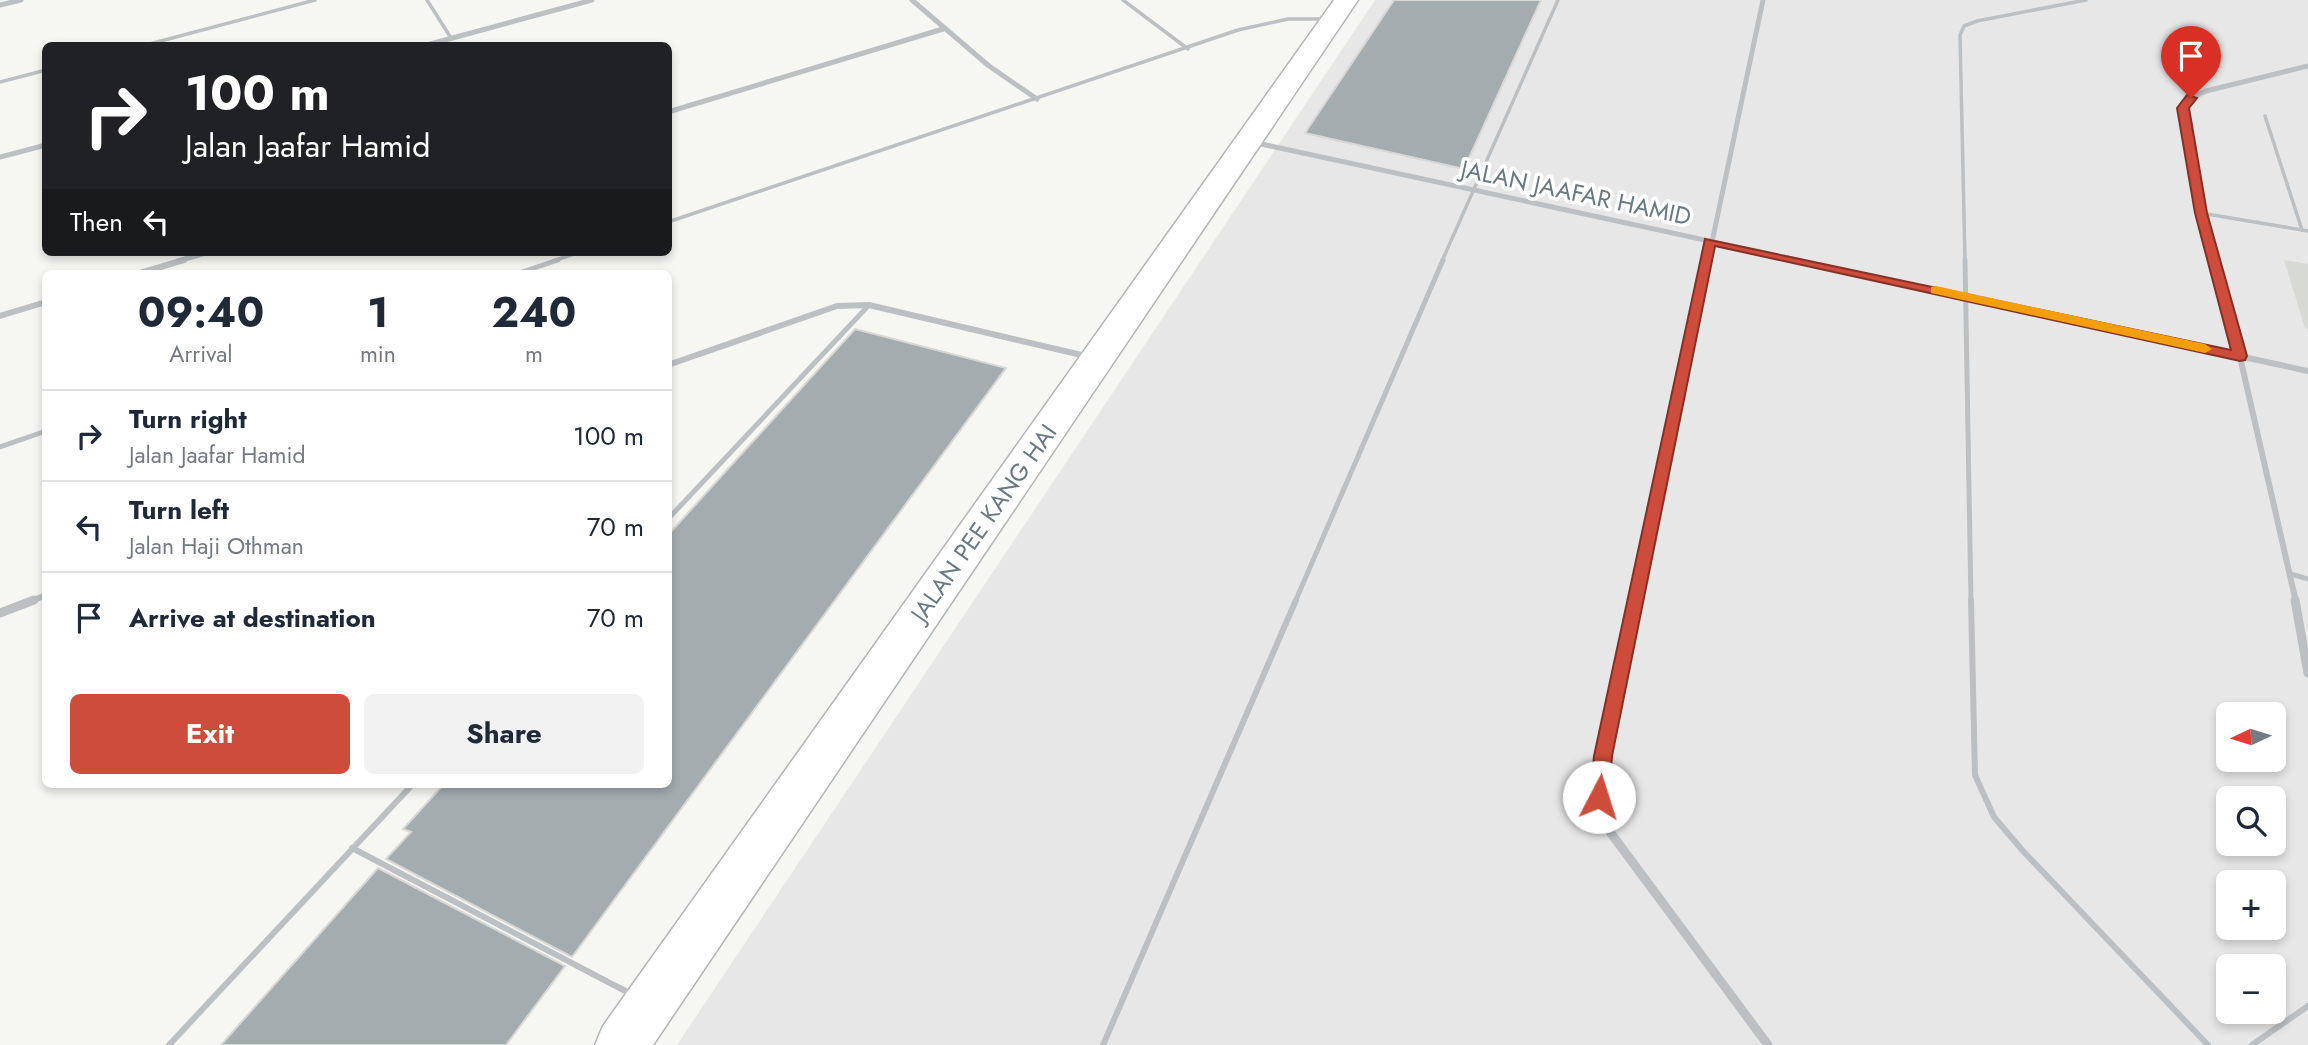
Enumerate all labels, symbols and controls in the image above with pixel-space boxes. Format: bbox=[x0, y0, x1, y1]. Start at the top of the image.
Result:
pin bbox=[2161, 26, 2221, 98]
icon: arrive bbox=[2172, 37, 2210, 75]
text: 100 m bbox=[185, 58, 330, 128]
icon: right bbox=[70, 70, 161, 161]
text: Jalan Jaafar Hamid bbox=[185, 123, 431, 169]
street label: JALAN JAAFAR HAMID bbox=[1455, 150, 1694, 234]
text: Then bbox=[70, 203, 123, 241]
icon: left bbox=[137, 203, 175, 241]
text: 09:40 bbox=[138, 282, 264, 343]
text: 1 bbox=[367, 282, 389, 343]
text: 240 bbox=[492, 282, 576, 343]
text: Arrival bbox=[169, 337, 233, 371]
text: min bbox=[360, 337, 396, 371]
text: m bbox=[525, 337, 543, 371]
text: Turn right bbox=[129, 400, 247, 438]
icon: right bbox=[70, 417, 108, 455]
text: 100 m bbox=[573, 417, 644, 455]
street label: JALAN PEE KANG HAI bbox=[900, 417, 1065, 631]
text: Jalan Jaafar Hamid bbox=[129, 438, 306, 472]
text: Turn left bbox=[129, 491, 229, 529]
icon: left bbox=[70, 508, 108, 546]
text: 70 m bbox=[587, 508, 644, 546]
text: Jalan Haji Othman bbox=[129, 529, 304, 563]
icon: arrive bbox=[70, 599, 108, 637]
text: Arrive at destination bbox=[129, 599, 376, 637]
text: 70 m bbox=[587, 599, 644, 637]
button: Exit bbox=[70, 694, 350, 774]
button: Share bbox=[364, 694, 644, 774]
north arrow bbox=[2216, 702, 2286, 772]
map controls bbox=[2216, 702, 2286, 1024]
position arrow bbox=[1562, 760, 1636, 834]
button: search bbox=[2216, 786, 2286, 856]
button: + bbox=[2216, 870, 2286, 940]
button: − bbox=[2216, 954, 2286, 1024]

